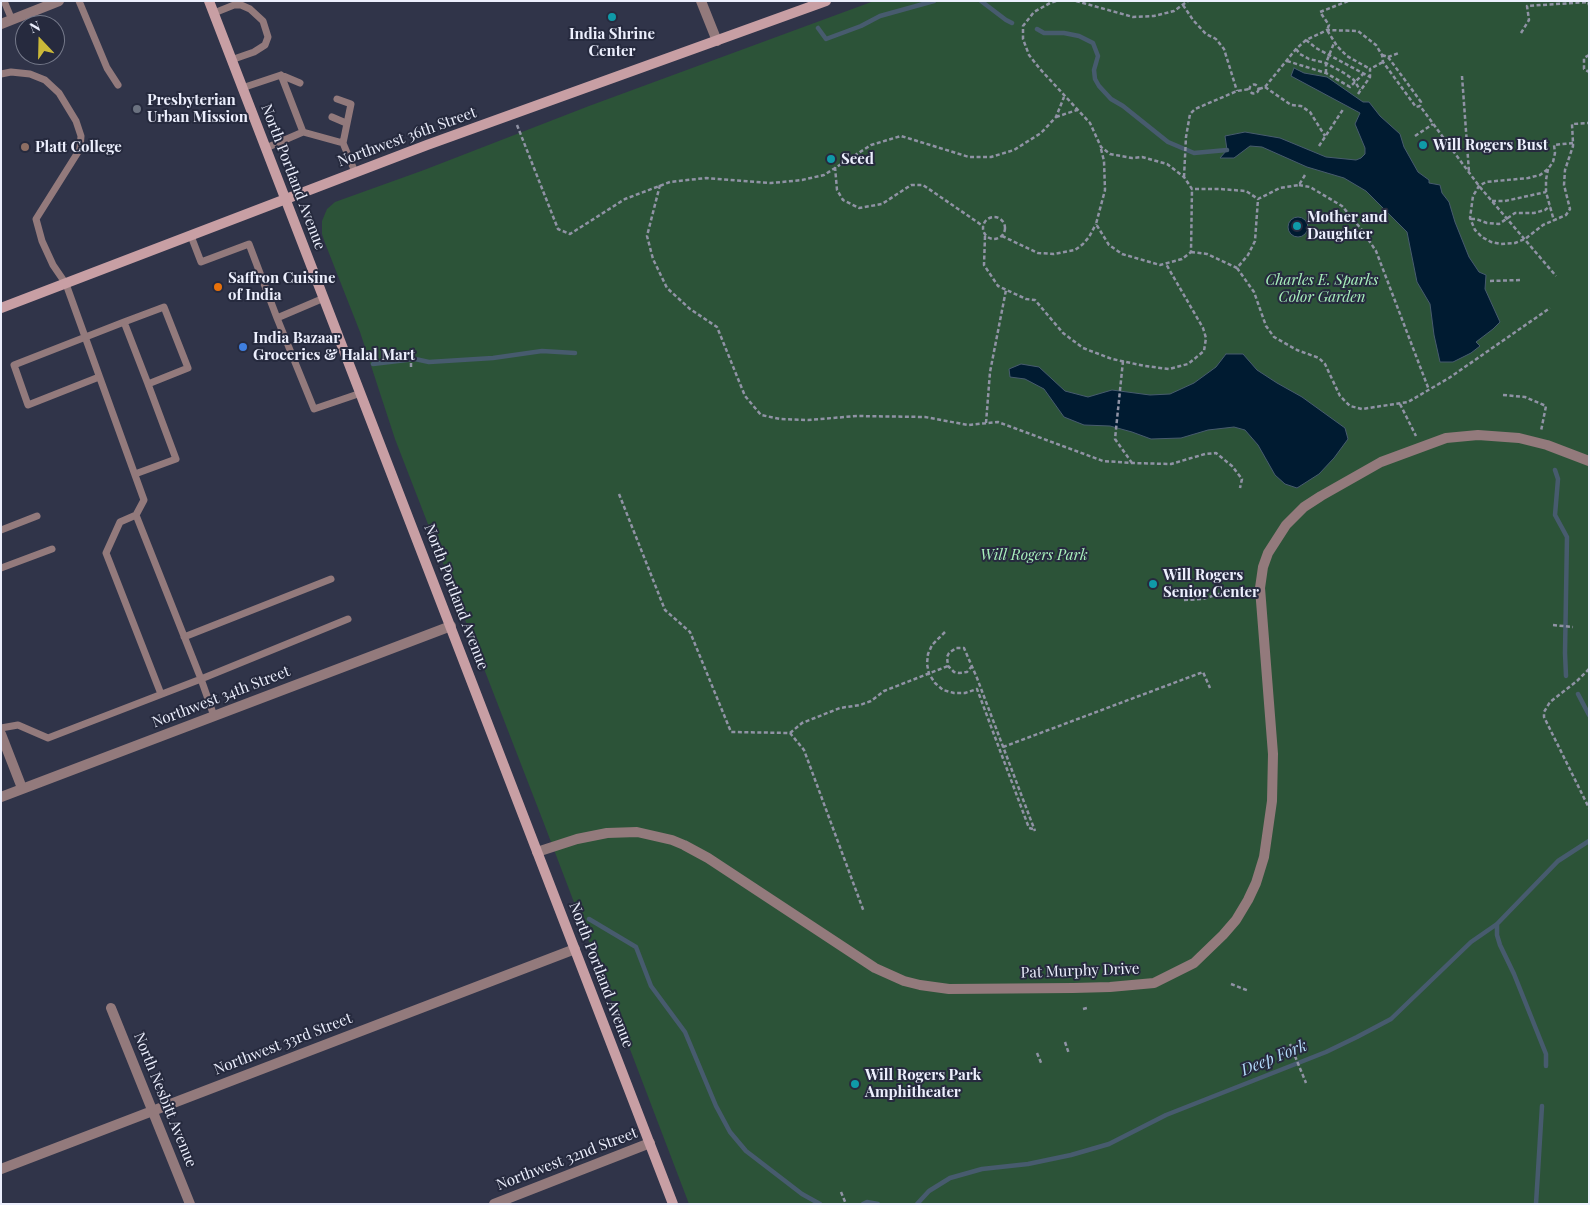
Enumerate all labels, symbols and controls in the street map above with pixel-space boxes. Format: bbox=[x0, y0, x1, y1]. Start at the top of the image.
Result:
marker: India Shrine Center bbox=[606, 11, 618, 23]
north arrow bbox=[15, 15, 65, 65]
text: N bbox=[27, 16, 43, 37]
place label: India Shrine Center bbox=[569, 25, 655, 60]
place label: Presbyterian Urban Mission bbox=[147, 91, 248, 126]
street label: North Portland Avenue bbox=[257, 102, 329, 252]
marker: Presbyterian Urban Mission bbox=[131, 103, 143, 115]
street label: Northwest 36th Street bbox=[335, 103, 479, 171]
place label: Will Rogers Bust bbox=[1433, 136, 1548, 154]
place label: Platt College bbox=[35, 138, 122, 156]
marker: Will Rogers Bust bbox=[1417, 139, 1429, 151]
marker: Platt College bbox=[19, 141, 31, 153]
place label: Seed bbox=[841, 150, 874, 168]
marker: Seed bbox=[825, 153, 837, 165]
place label: Mother and Daughter bbox=[1307, 208, 1387, 243]
marker: Mother and Daughter bbox=[1291, 220, 1303, 232]
place label: Saffron Cuisine of India bbox=[228, 269, 336, 304]
park label: Charles E. Sparks Color Garden bbox=[1265, 271, 1379, 306]
marker: Saffron Cuisine of India bbox=[212, 281, 224, 293]
place label: India Bazaar Groceries & Halal Mart bbox=[253, 329, 415, 364]
marker: India Bazaar Groceries & Halal Mart bbox=[237, 341, 249, 353]
street label: North Portland Avenue bbox=[420, 522, 492, 672]
park label: Will Rogers Park bbox=[980, 546, 1088, 564]
place label: Will Rogers Senior Center bbox=[1163, 566, 1259, 601]
marker: Will Rogers Senior Center bbox=[1147, 578, 1159, 590]
street label: Northwest 34th Street bbox=[149, 662, 293, 732]
street label: North Portland Avenue bbox=[565, 900, 637, 1050]
street label: Pat Murphy Drive bbox=[1020, 960, 1140, 982]
street label: Northwest 33rd Street bbox=[211, 1009, 355, 1079]
street label: North Nesbitt Avenue bbox=[130, 1030, 200, 1170]
water label: Deep Fork bbox=[1238, 1036, 1310, 1080]
place label: Will Rogers Park Amphitheater bbox=[865, 1066, 981, 1101]
marker: Will Rogers Park Amphitheater bbox=[849, 1078, 861, 1090]
street label: Northwest 32nd Street bbox=[494, 1124, 640, 1194]

